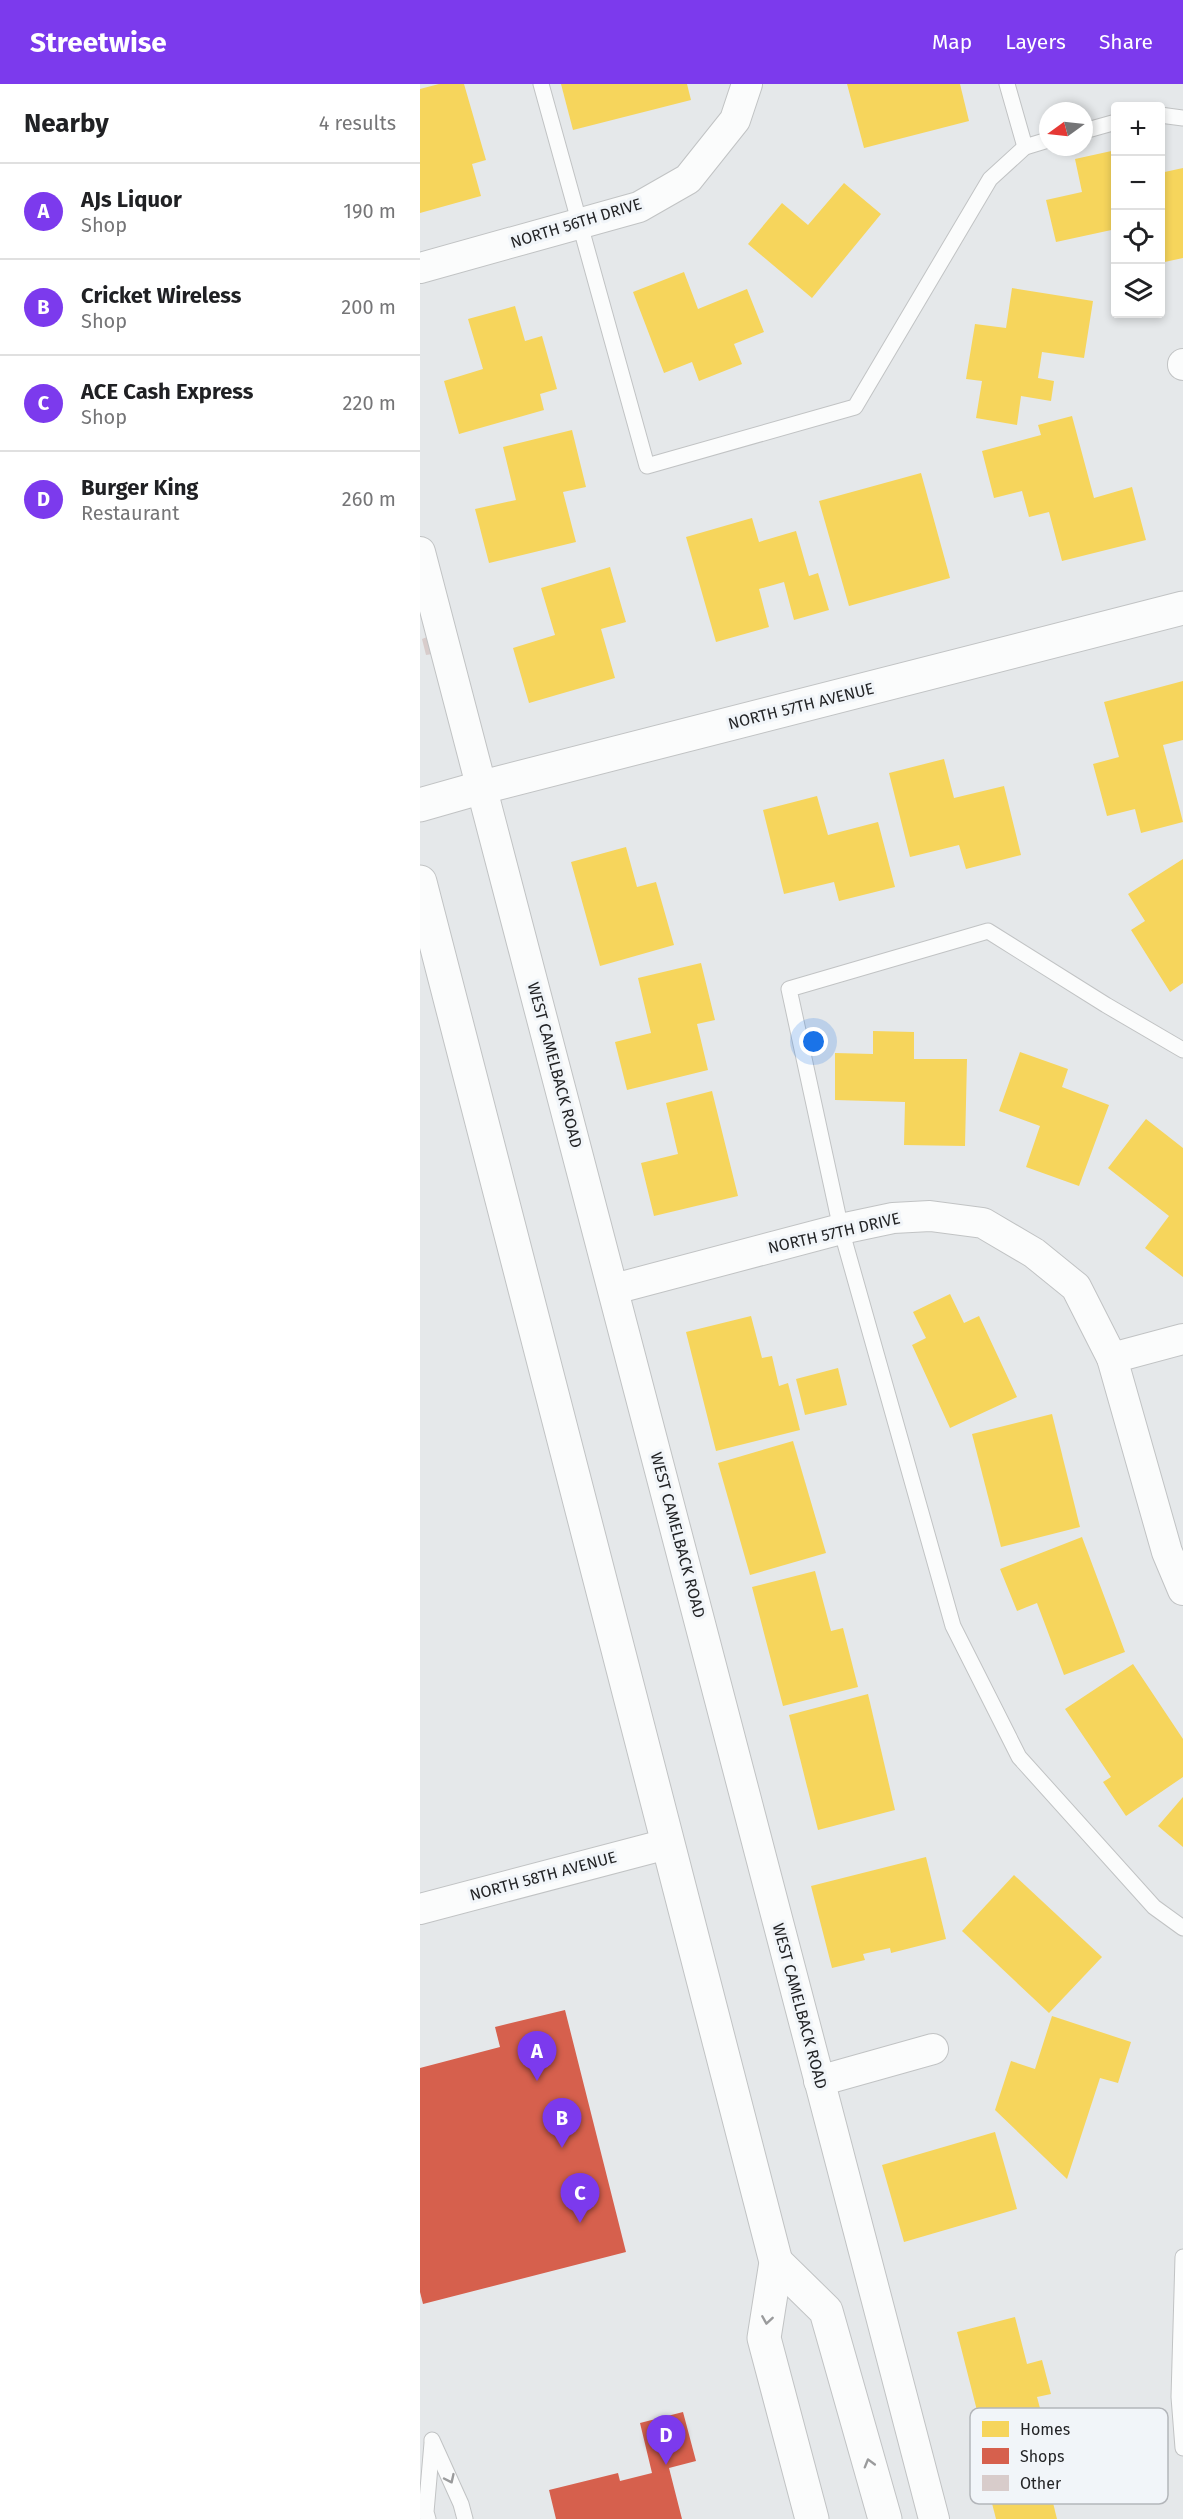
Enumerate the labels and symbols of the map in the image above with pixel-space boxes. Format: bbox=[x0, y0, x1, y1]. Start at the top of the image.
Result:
north arrow bbox=[1039, 102, 1093, 156]
street label: NORTH 56TH DRIVE bbox=[508, 194, 644, 252]
street label: NORTH 57TH AVENUE bbox=[726, 679, 876, 733]
street label: WEST CAMELBACK ROAD bbox=[524, 980, 586, 1150]
your location bbox=[799, 1027, 828, 1056]
street label: NORTH 57TH DRIVE bbox=[766, 1209, 902, 1257]
street label: WEST CAMELBACK ROAD bbox=[647, 1450, 709, 1620]
street label: NORTH 58TH AVENUE bbox=[468, 1847, 618, 1905]
street label: WEST CAMELBACK ROAD bbox=[769, 1921, 831, 2091]
pin: A bbox=[518, 2032, 556, 2081]
pin: B bbox=[542, 2098, 582, 2148]
pin: C bbox=[560, 2174, 600, 2223]
one-way arrow bbox=[761, 2315, 774, 2325]
legend bbox=[970, 2408, 1168, 2504]
pin: D bbox=[646, 2416, 686, 2465]
text: Homes bbox=[1020, 2420, 1070, 2439]
text: Shops bbox=[1020, 2447, 1064, 2466]
one-way arrow bbox=[864, 2458, 876, 2469]
one-way arrow bbox=[442, 2473, 454, 2484]
text: Other bbox=[1020, 2474, 1062, 2493]

